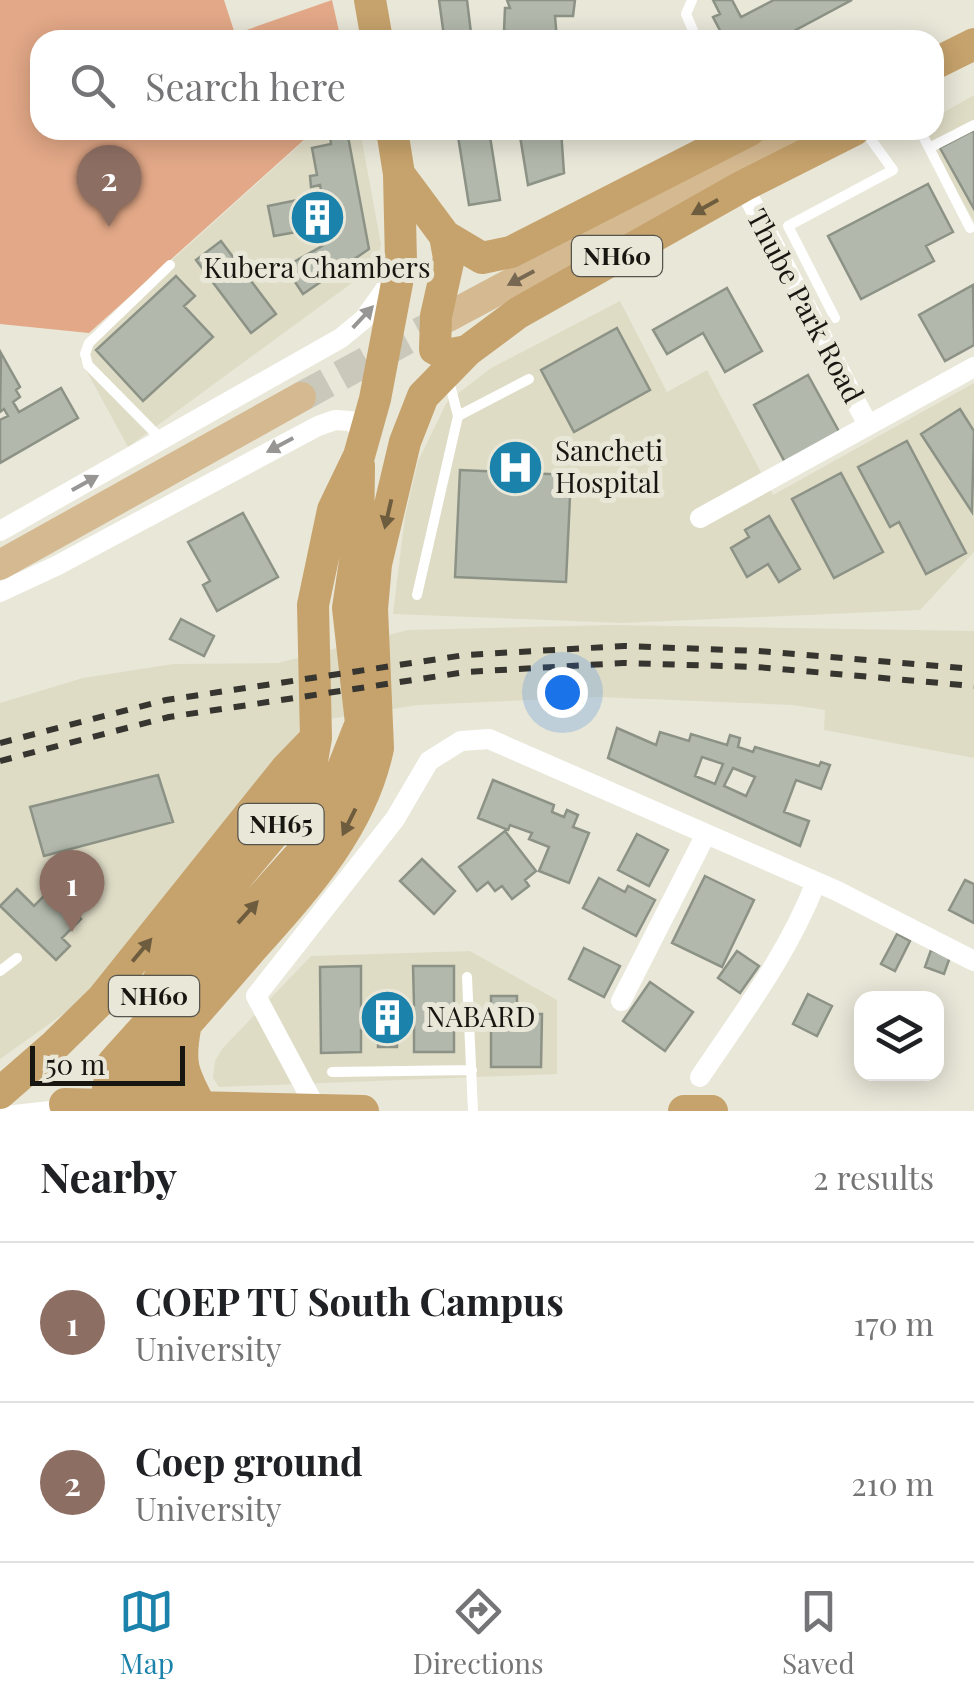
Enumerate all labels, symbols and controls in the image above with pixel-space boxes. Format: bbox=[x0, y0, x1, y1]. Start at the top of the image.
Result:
search box bbox=[30, 30, 944, 140]
icon: search bbox=[65, 58, 120, 113]
text: Search here bbox=[145, 60, 346, 111]
pin: 2 bbox=[76, 144, 142, 227]
building icon: Kubera Chambers bbox=[287, 187, 347, 247]
one-way arrow bbox=[691, 198, 719, 216]
street label: Thube Park Road bbox=[740, 202, 873, 409]
road number: NH60 bbox=[572, 236, 662, 276]
place label: Kubera Chambers bbox=[203, 248, 431, 285]
one-way arrow bbox=[507, 269, 536, 286]
one-way arrow bbox=[351, 305, 374, 329]
place label: Sancheti Hospital bbox=[555, 431, 663, 500]
one-way arrow bbox=[266, 437, 295, 454]
hospital icon: Sancheti Hospital bbox=[486, 437, 546, 497]
one-way arrow bbox=[71, 474, 99, 492]
one-way arrow bbox=[380, 499, 395, 530]
your location bbox=[537, 667, 588, 718]
road number: NH65 bbox=[238, 804, 324, 844]
one-way arrow bbox=[341, 808, 358, 837]
pin: 1 bbox=[40, 850, 104, 932]
one-way arrow bbox=[237, 900, 259, 925]
one-way arrow bbox=[131, 937, 153, 962]
road number: NH60 bbox=[109, 976, 199, 1016]
building icon: NABARD bbox=[357, 987, 417, 1047]
map controls bbox=[854, 991, 944, 1081]
button: layers bbox=[854, 991, 944, 1081]
place label: NABARD bbox=[426, 997, 535, 1034]
scale bar bbox=[30, 1041, 185, 1086]
text: 50 m bbox=[45, 1045, 105, 1082]
text: Nearby bbox=[40, 1148, 177, 1204]
text: 2 results bbox=[813, 1155, 934, 1198]
text: COEP TU South Campus bbox=[135, 1275, 564, 1326]
text: 1 bbox=[66, 1301, 79, 1344]
text: 170 m bbox=[854, 1301, 934, 1344]
text: University bbox=[135, 1326, 282, 1369]
text: Coep ground bbox=[135, 1435, 363, 1486]
text: 2 bbox=[64, 1461, 81, 1504]
text: 210 m bbox=[851, 1461, 934, 1504]
text: University bbox=[135, 1486, 282, 1529]
tab: Map bbox=[119, 1584, 174, 1681]
tab: Directions bbox=[413, 1584, 544, 1681]
tab: Saved bbox=[782, 1584, 855, 1681]

